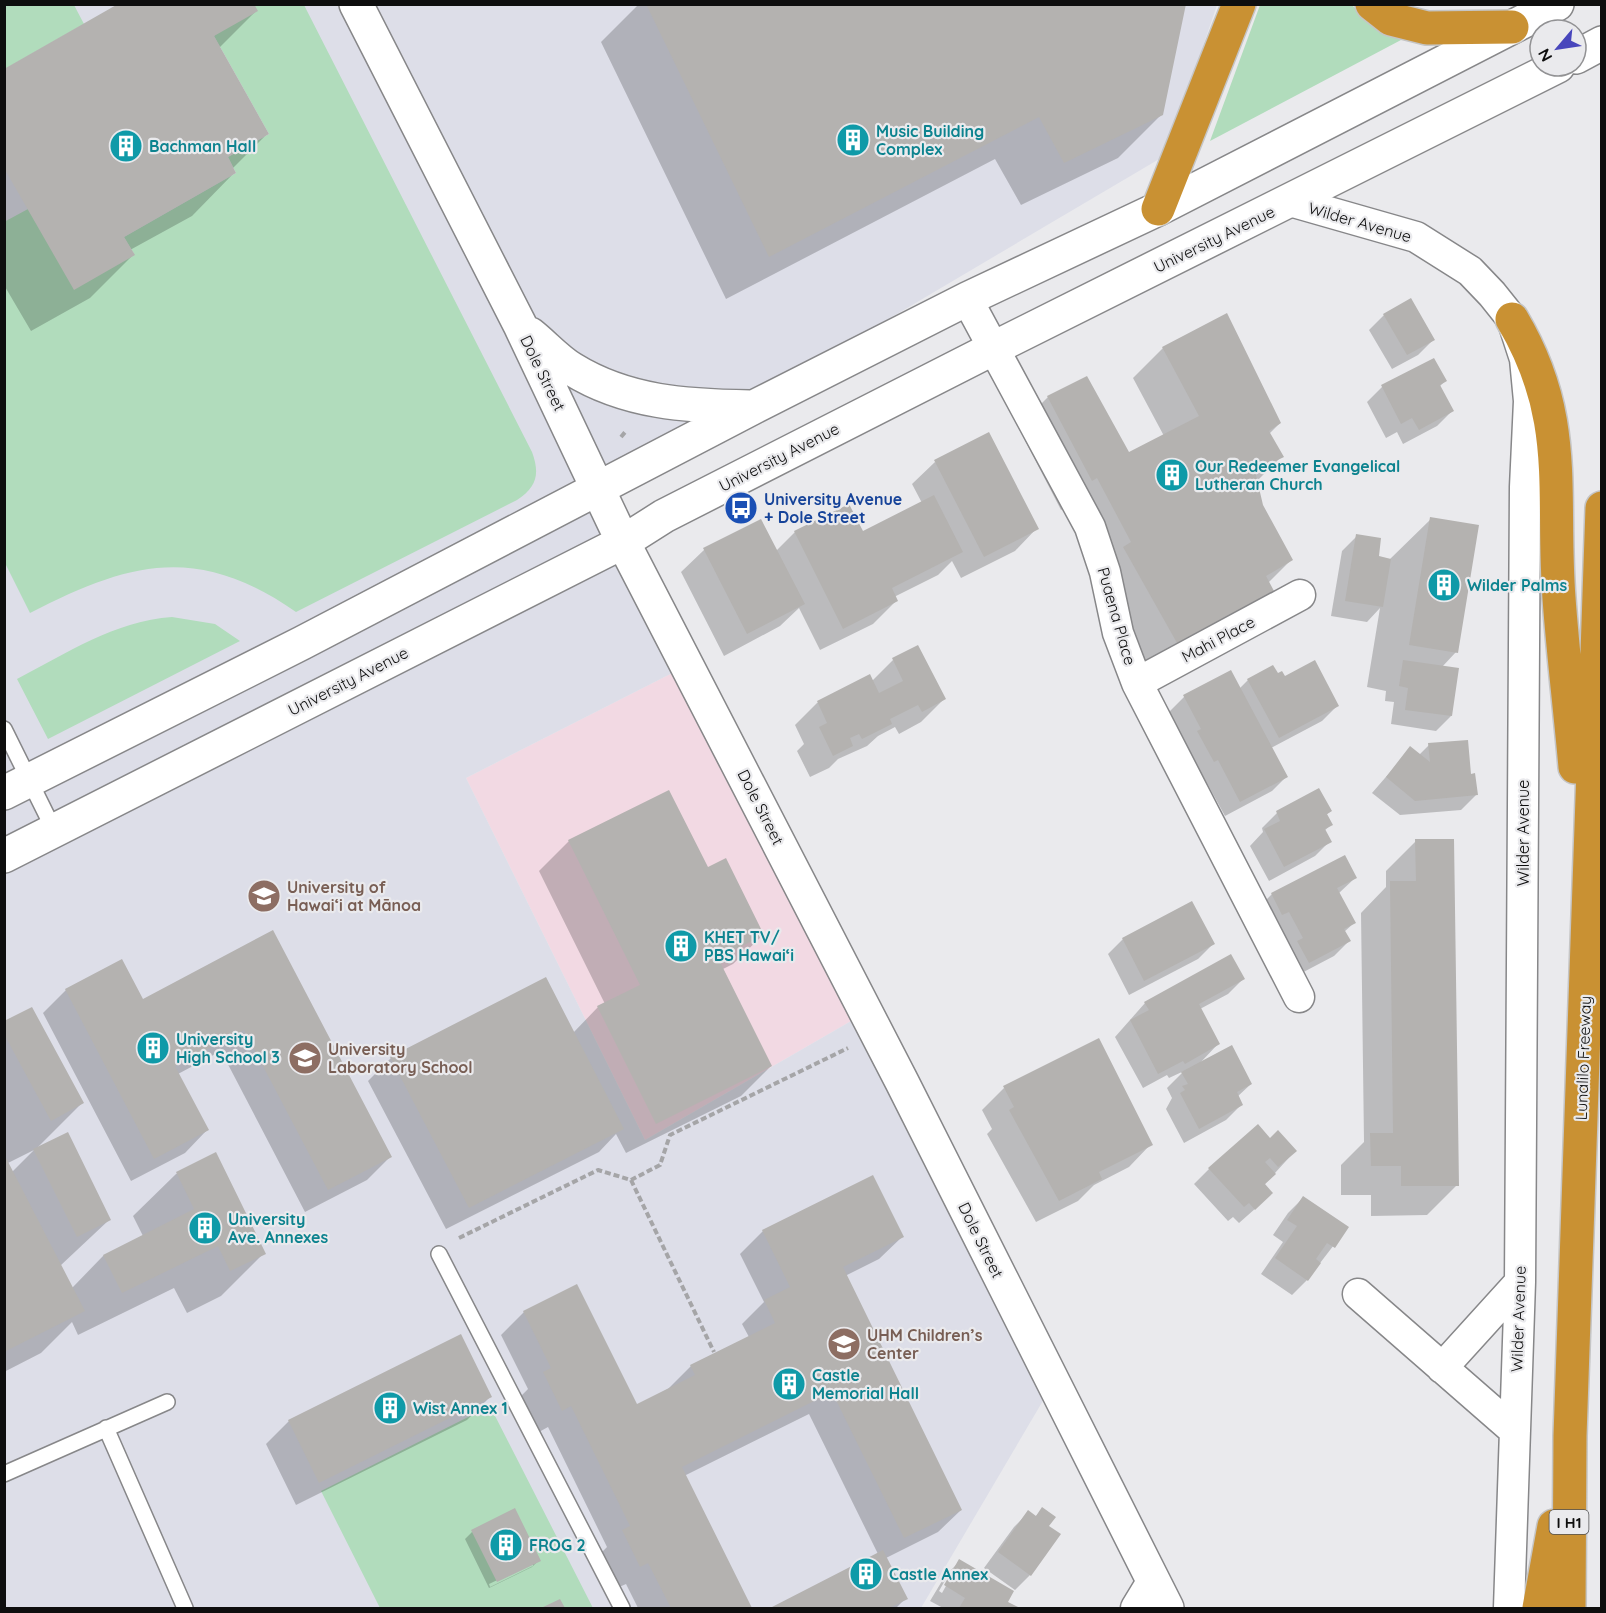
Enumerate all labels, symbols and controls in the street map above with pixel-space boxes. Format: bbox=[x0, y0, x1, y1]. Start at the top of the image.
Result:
north arrow bbox=[1528, 18, 1588, 78]
text: N bbox=[1533, 45, 1556, 65]
place label: Music Building Complex bbox=[876, 121, 984, 159]
building icon: Music Building Complex bbox=[835, 122, 871, 158]
building icon: Bachman Hall bbox=[108, 128, 144, 164]
place label: Bachman Hall bbox=[149, 136, 256, 156]
street label: Wilder Avenue bbox=[1306, 198, 1414, 246]
street label: University Avenue bbox=[1150, 201, 1278, 277]
street label: Dole Street bbox=[516, 332, 570, 414]
street label: University Avenue bbox=[716, 418, 842, 496]
place label: Our Redeemer Evangelical Lutheran Church bbox=[1195, 456, 1400, 494]
building icon: Our Redeemer Evangelical Lutheran Church bbox=[1154, 457, 1190, 493]
place label: University Avenue + Dole Street bbox=[764, 489, 902, 527]
bus stop icon: University Avenue + Dole Street bbox=[723, 490, 759, 526]
street label: Puaena Place bbox=[1093, 565, 1141, 667]
building icon: Wilder Palms bbox=[1426, 567, 1462, 603]
place label: Wilder Palms bbox=[1467, 575, 1568, 595]
street label: Mahi Place bbox=[1178, 611, 1258, 667]
street label: University Avenue bbox=[285, 642, 411, 720]
street label: Dole Street bbox=[733, 766, 789, 848]
street label: Wilder Avenue bbox=[1513, 780, 1533, 886]
place label: University of Hawaiʻi at Mānoa bbox=[287, 877, 421, 915]
school or university icon: University of Hawaiʻi at Mānoa bbox=[246, 878, 282, 914]
place label: KHET TV/ PBS Hawai‘i bbox=[704, 927, 794, 965]
building icon: KHET TV/ PBS Hawai‘i bbox=[663, 928, 699, 964]
street label: Lunalilo Freeway bbox=[1571, 995, 1595, 1121]
place label: University High School 3 bbox=[176, 1029, 280, 1067]
building icon: University High School 3 bbox=[135, 1030, 171, 1066]
place label: University Laboratory School bbox=[328, 1039, 473, 1077]
school or university icon: University Laboratory School bbox=[287, 1040, 323, 1076]
street label: Dole Street bbox=[954, 1199, 1008, 1281]
place label: University Ave. Annexes bbox=[228, 1209, 329, 1247]
building icon: University Ave. Annexes bbox=[187, 1210, 223, 1246]
street label: Wilder Avenue bbox=[1506, 1265, 1530, 1373]
place label: UHM Children’s Center bbox=[867, 1325, 983, 1363]
school or university icon: UHM Children’s Center bbox=[826, 1326, 862, 1362]
place label: Castle Memorial Hall bbox=[812, 1365, 919, 1403]
building icon: Castle Memorial Hall bbox=[771, 1366, 807, 1402]
building icon: Wist Annex 1 bbox=[372, 1390, 408, 1426]
place label: Wist Annex 1 bbox=[413, 1398, 508, 1418]
road number: I H1 bbox=[1550, 1510, 1588, 1534]
building icon: FROG 2 bbox=[488, 1527, 524, 1563]
place label: FROG 2 bbox=[529, 1535, 586, 1555]
building icon: Castle Annex bbox=[848, 1556, 884, 1592]
place label: Castle Annex bbox=[889, 1564, 988, 1584]

